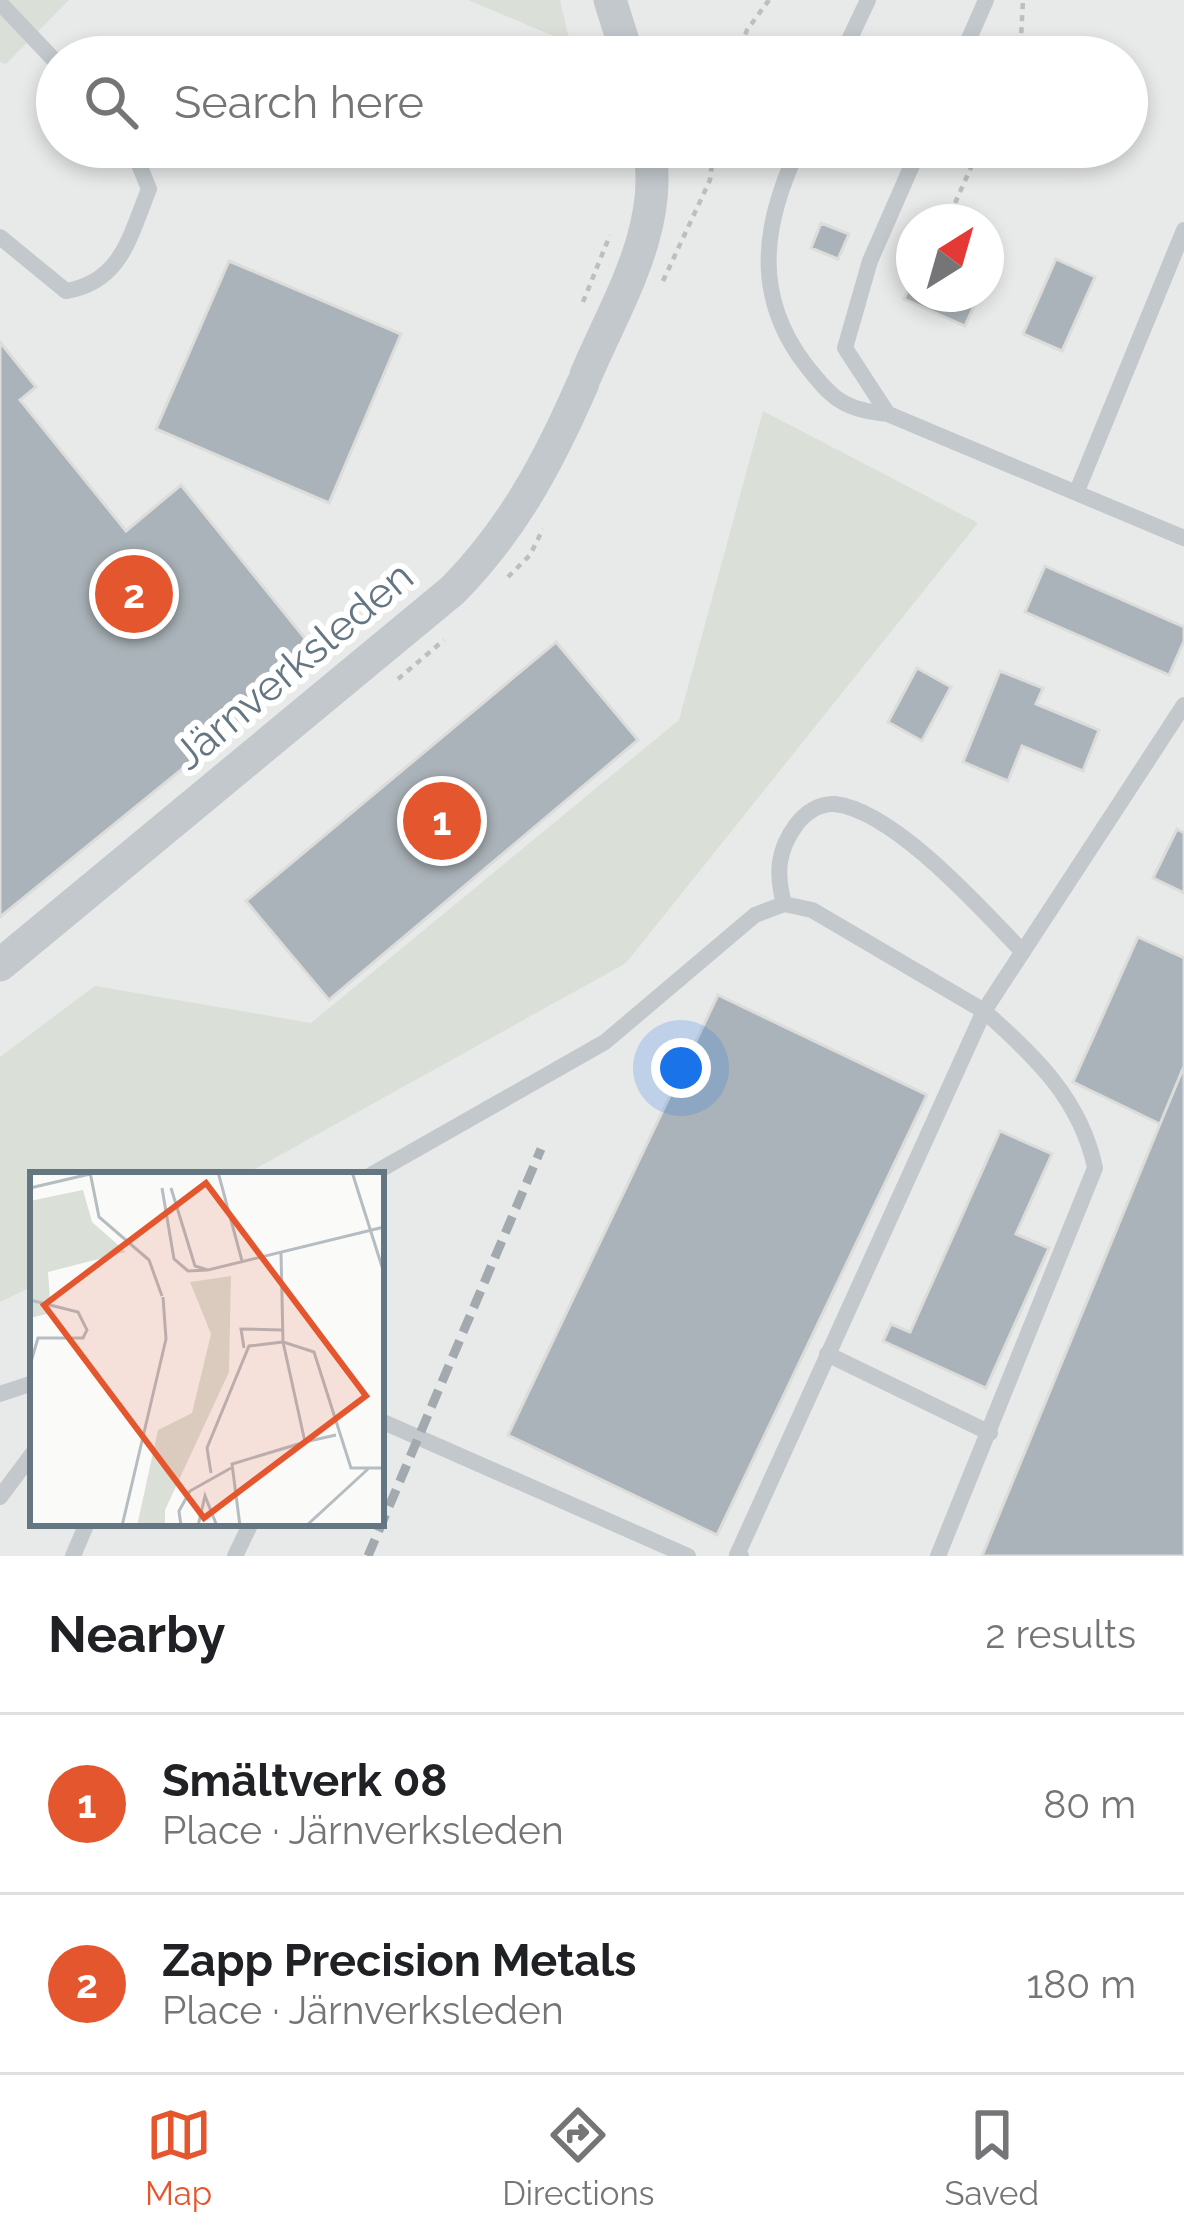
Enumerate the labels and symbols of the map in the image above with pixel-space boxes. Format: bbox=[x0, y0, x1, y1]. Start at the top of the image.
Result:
north arrow bbox=[896, 204, 1004, 312]
pin: 2 bbox=[95, 549, 173, 639]
street label: Järnverksleden bbox=[164, 551, 423, 779]
pin: 1 bbox=[403, 776, 481, 866]
your location bbox=[651, 1038, 711, 1098]
inset map bbox=[30, 1172, 384, 1526]

